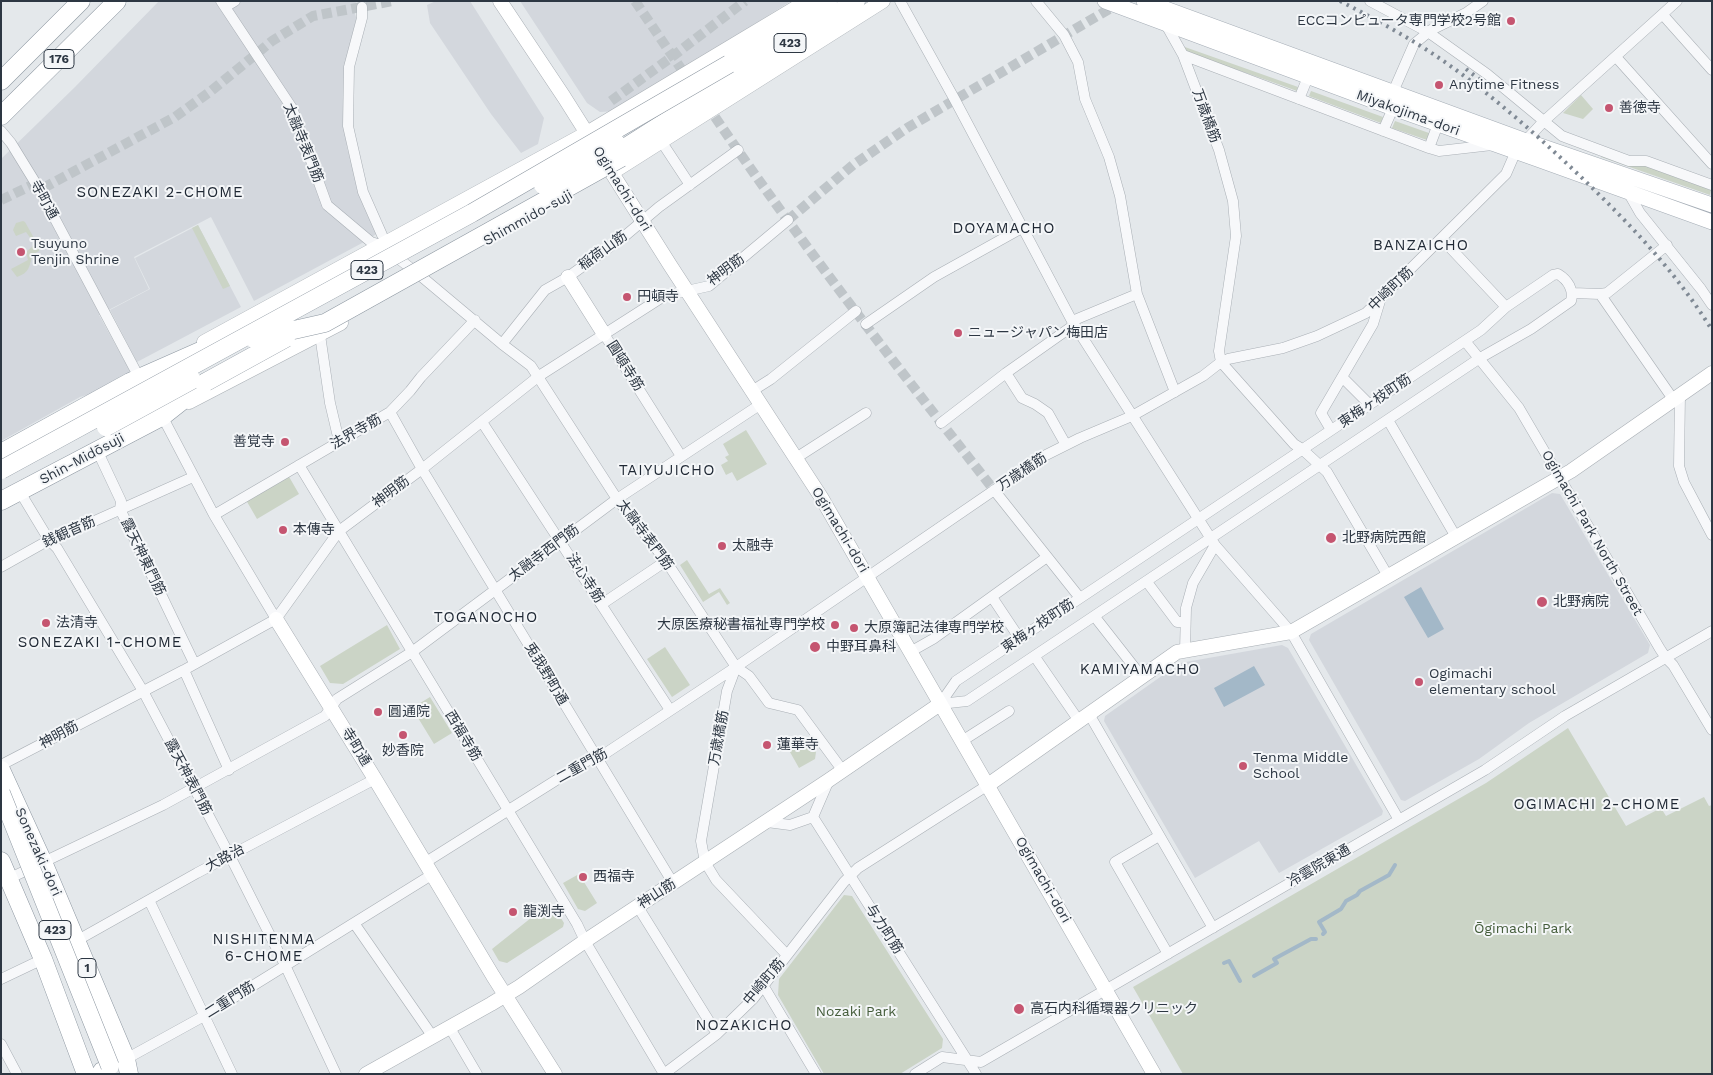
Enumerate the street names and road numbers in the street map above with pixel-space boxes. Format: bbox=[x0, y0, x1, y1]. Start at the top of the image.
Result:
road number: 423 bbox=[774, 34, 806, 52]
road number: 176 bbox=[44, 50, 74, 68]
street label: Miyakojima-dori bbox=[1354, 86, 1462, 140]
street label: 万歳橋筋 bbox=[1189, 87, 1223, 145]
street label: 太融寺表門筋 bbox=[279, 101, 327, 185]
street label: Ogimachi-dori bbox=[589, 143, 655, 235]
street label: 寺町通 bbox=[26, 178, 62, 222]
street label: Shimmido-suji bbox=[480, 187, 576, 249]
street label: 稲荷山筋 bbox=[575, 228, 631, 274]
street label: 神明筋 bbox=[704, 251, 748, 289]
road number: 423 bbox=[351, 260, 383, 280]
street label: 中崎町筋 bbox=[1365, 264, 1417, 314]
street label: 圓頓寺筋 bbox=[603, 338, 647, 394]
street label: 東梅ヶ枝町筋 bbox=[1335, 371, 1415, 431]
street label: 法界寺筋 bbox=[328, 411, 384, 453]
street label: Shin-Midōsuji bbox=[37, 430, 127, 488]
street label: Ogimachi Park North Street bbox=[1538, 447, 1646, 619]
street label: 万歳橋筋 bbox=[994, 449, 1050, 495]
street label: 神明筋 bbox=[369, 473, 413, 511]
street label: Ogimachi-dori bbox=[808, 484, 872, 576]
street label: 太融寺表門筋 bbox=[613, 496, 677, 574]
street label: 銭観音筋 bbox=[40, 513, 98, 551]
street label: 露天神東門筋 bbox=[117, 516, 169, 598]
street label: 太融寺西門筋 bbox=[505, 521, 583, 585]
street label: 法心寺筋 bbox=[563, 550, 607, 606]
street label: 東梅ヶ枝町筋 bbox=[998, 596, 1078, 656]
street label: 兎我野町通 bbox=[521, 640, 571, 708]
street label: 西福寺筋 bbox=[441, 708, 485, 764]
street label: 万歳橋筋 bbox=[706, 709, 732, 767]
street label: 神明筋 bbox=[37, 718, 81, 752]
street label: 寺町通 bbox=[338, 725, 374, 769]
street label: 露天神表門筋 bbox=[161, 736, 215, 818]
street label: 二重門筋 bbox=[553, 745, 611, 787]
street label: Sonezaki-dori bbox=[11, 805, 65, 899]
street label: Ogimachi-dori bbox=[1012, 834, 1074, 926]
street label: 大路治 bbox=[203, 841, 247, 875]
street label: 冷雲院東通 bbox=[1284, 841, 1354, 891]
street label: 神山筋 bbox=[635, 876, 679, 912]
street label: 与力町筋 bbox=[862, 901, 906, 957]
road number: 423 bbox=[39, 920, 71, 940]
street label: 中崎町筋 bbox=[740, 955, 788, 1009]
road number: 1 bbox=[78, 958, 96, 978]
street label: 二重門筋 bbox=[202, 978, 258, 1022]

